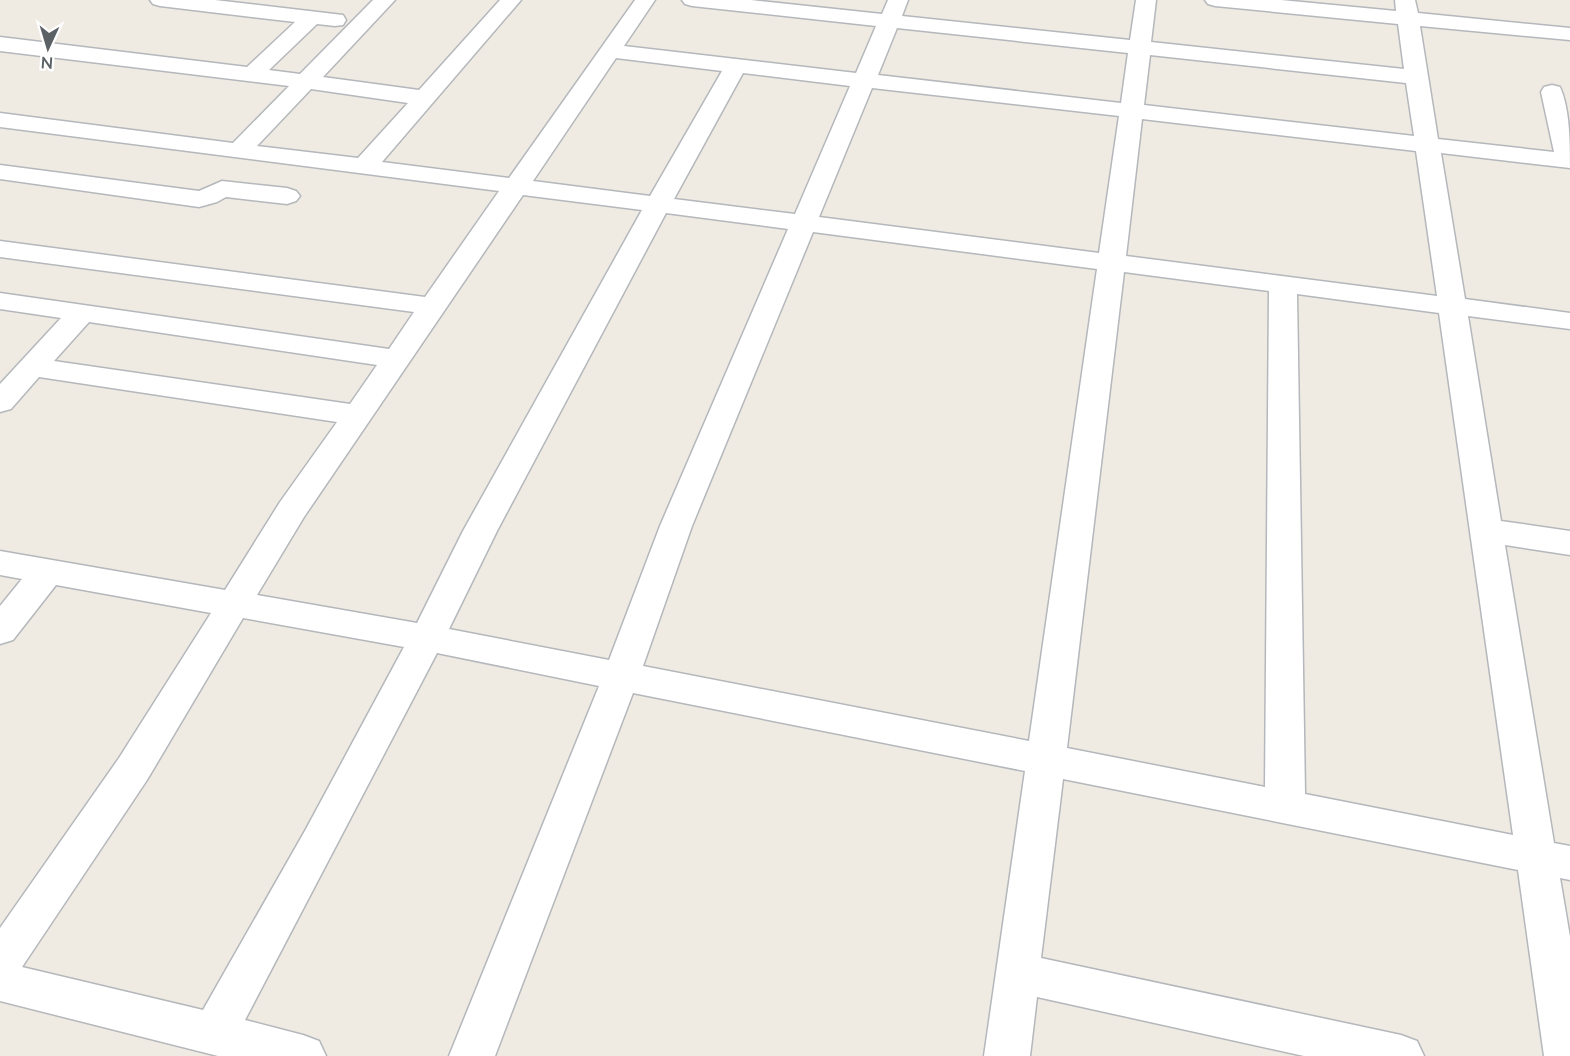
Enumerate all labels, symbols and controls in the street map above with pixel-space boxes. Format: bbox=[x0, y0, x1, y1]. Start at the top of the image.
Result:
north arrow bbox=[18, 18, 78, 78]
text: N bbox=[40, 54, 54, 73]

